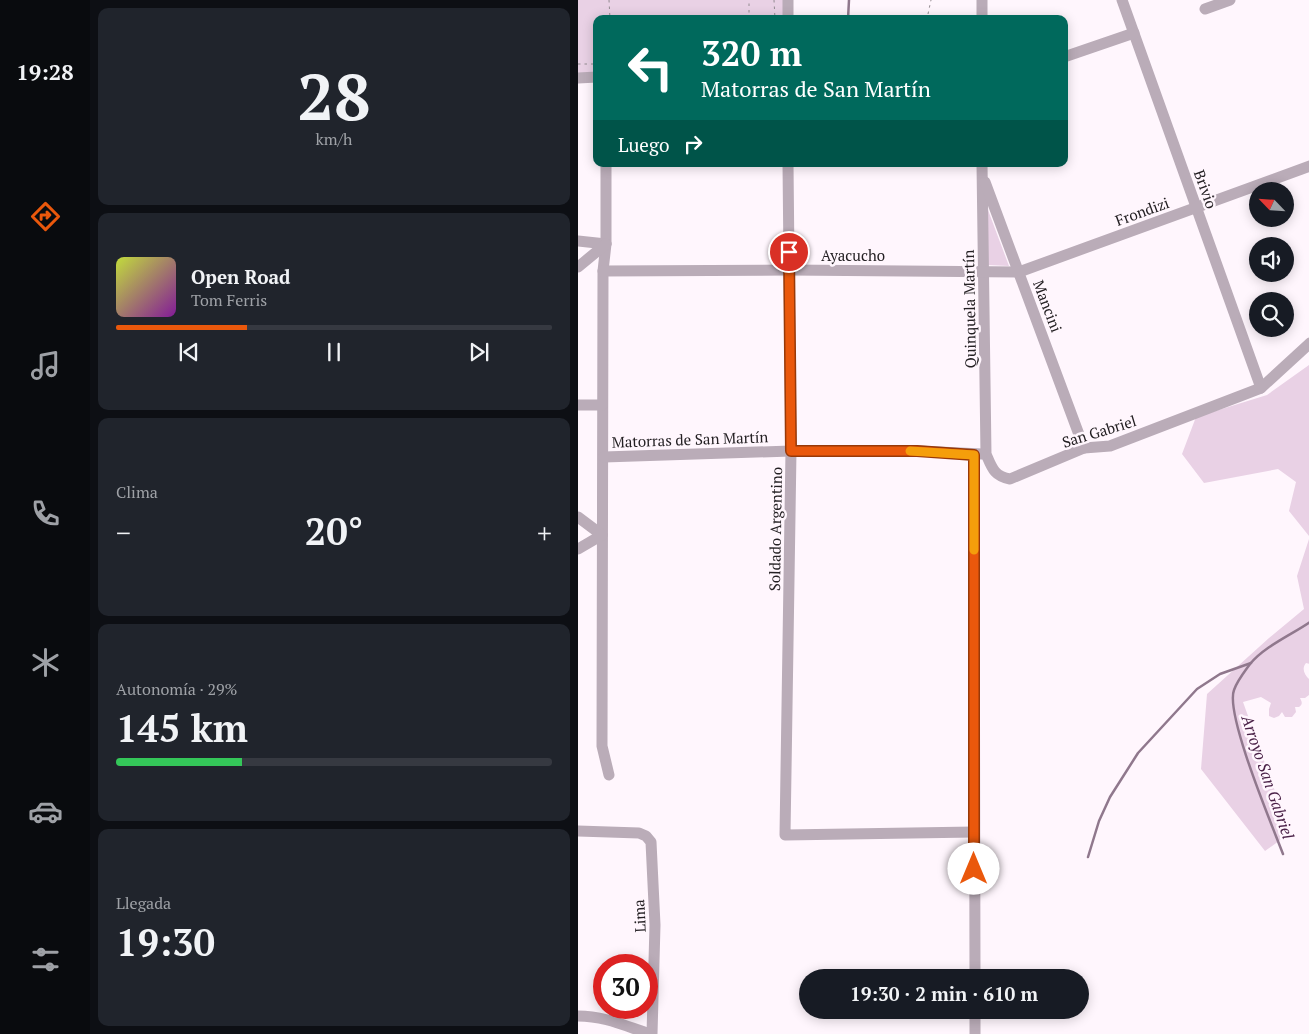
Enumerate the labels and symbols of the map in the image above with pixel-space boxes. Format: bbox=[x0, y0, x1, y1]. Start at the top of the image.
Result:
street label: Brivio bbox=[1190, 167, 1222, 211]
north arrow bbox=[1249, 182, 1294, 228]
street label: Frondizi bbox=[1112, 192, 1172, 230]
pin bbox=[768, 231, 810, 273]
street label: Ayacucho bbox=[821, 245, 885, 265]
street label: Quinquela Martín bbox=[958, 249, 980, 368]
street label: Mancini bbox=[1029, 277, 1067, 335]
street label: San Gabriel bbox=[1059, 410, 1139, 452]
street label: Matorras de San Martín bbox=[611, 426, 769, 452]
street label: Soldado Argentino bbox=[764, 467, 786, 591]
water label: Arroyo San Gabriel bbox=[1236, 711, 1300, 843]
position arrow bbox=[947, 842, 999, 894]
street label: Lima bbox=[628, 898, 650, 933]
speed limit sign: 30 bbox=[593, 954, 658, 1019]

